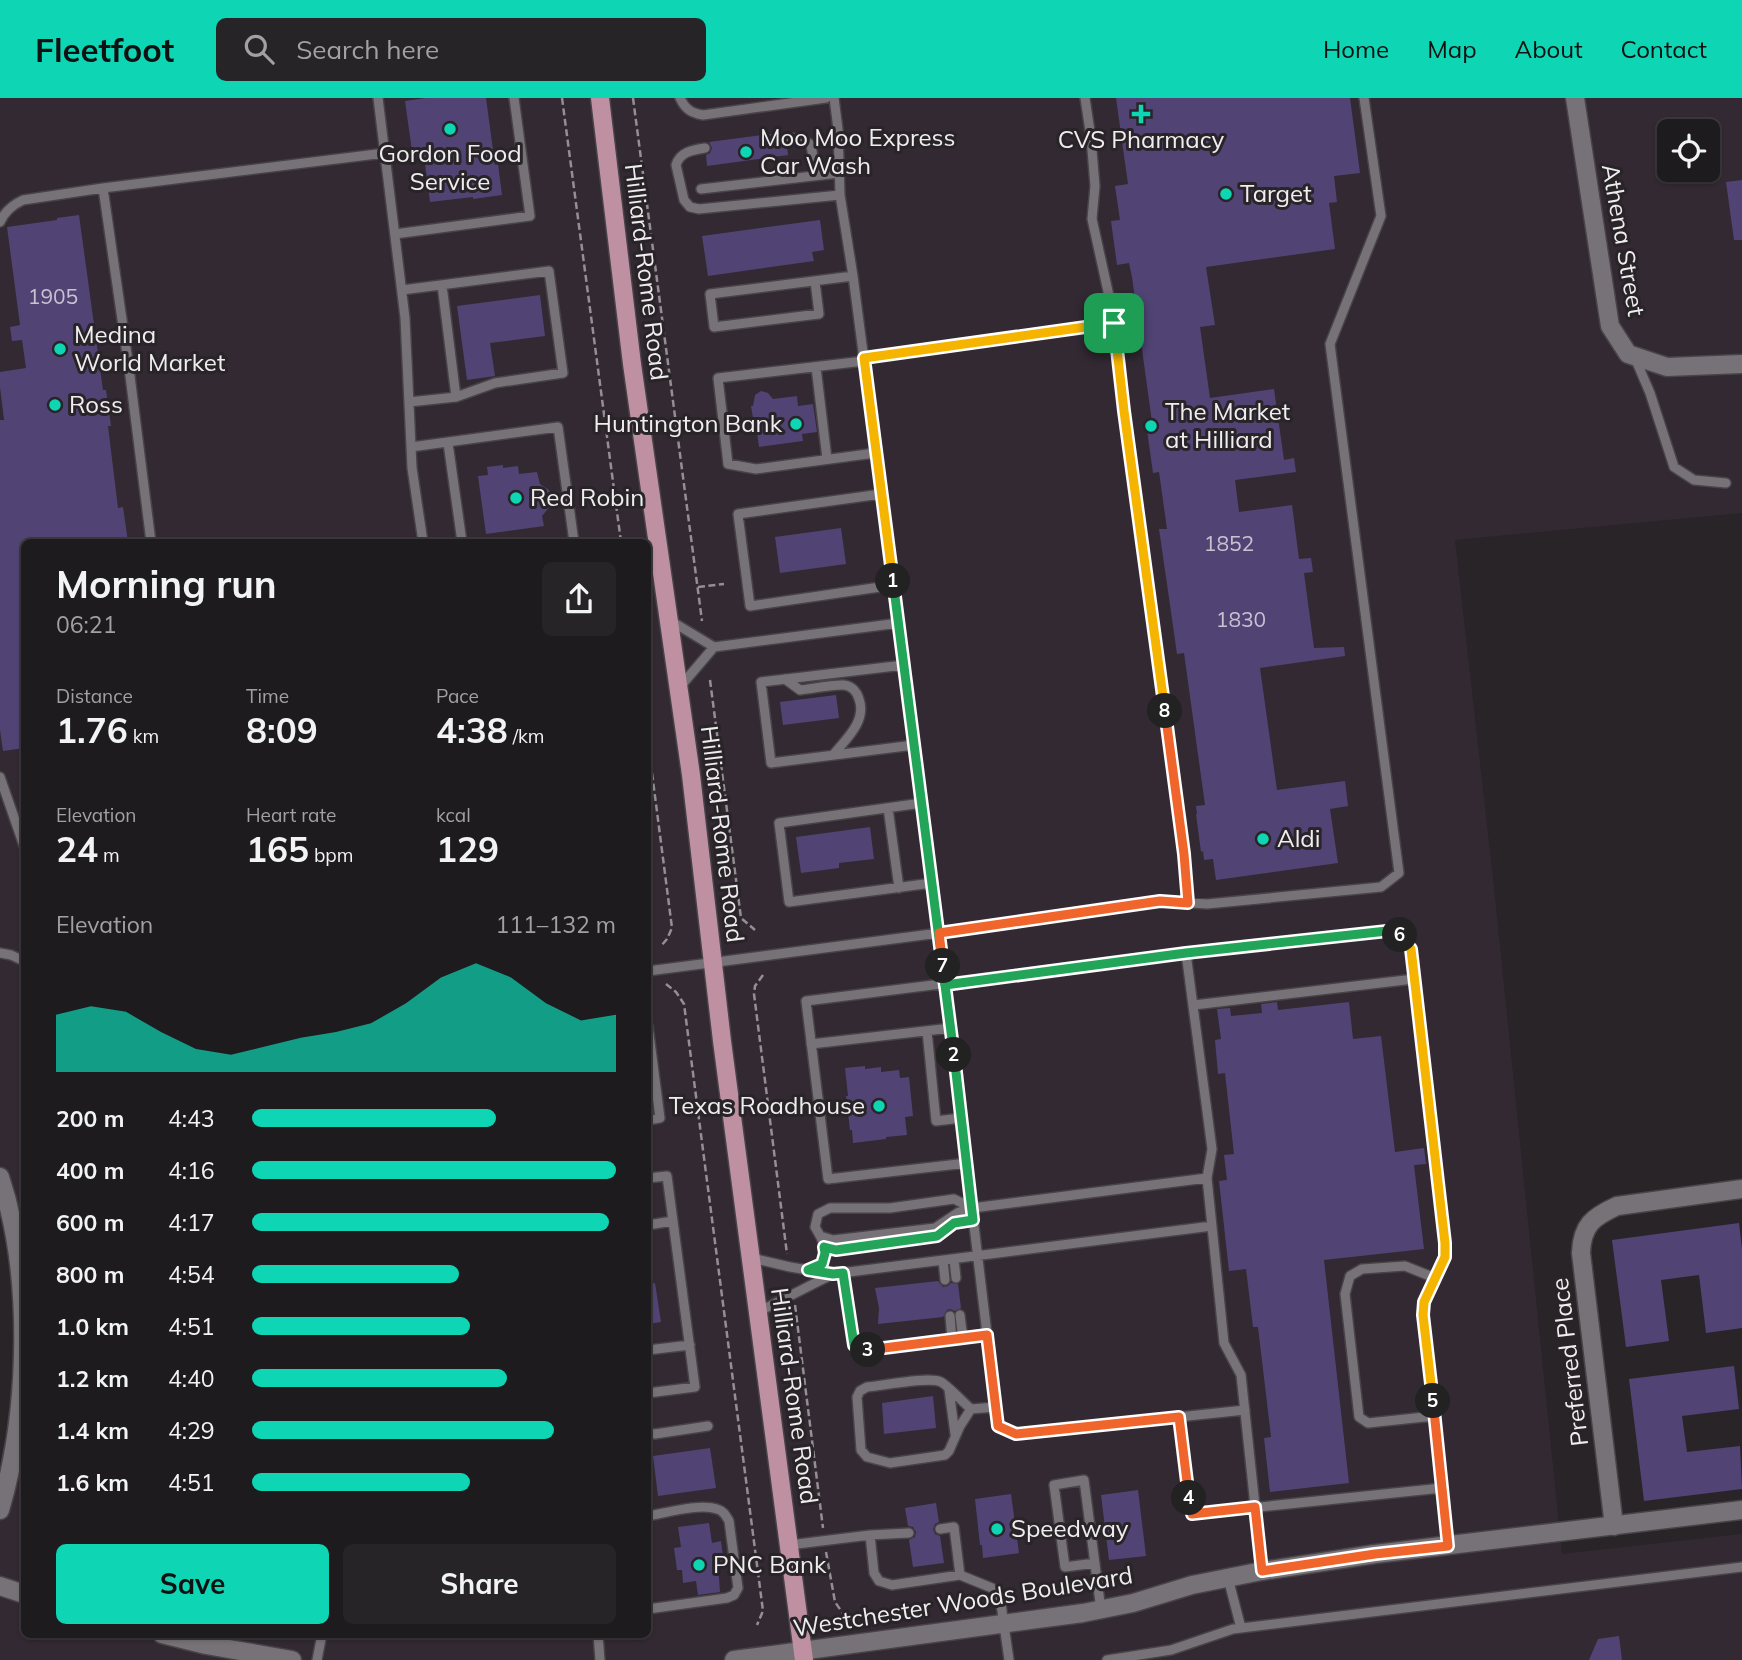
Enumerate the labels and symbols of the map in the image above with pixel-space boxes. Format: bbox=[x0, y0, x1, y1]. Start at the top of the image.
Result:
marker: CVS Pharmacy bbox=[1133, 106, 1149, 122]
marker: Gordon Food Service bbox=[442, 121, 458, 137]
place label: Moo Moo Express Car Wash bbox=[760, 122, 955, 180]
place label: CVS Pharmacy bbox=[1058, 124, 1225, 154]
place label: Gordon Food Service bbox=[378, 138, 522, 196]
marker: Moo Moo Express Car Wash bbox=[738, 144, 754, 160]
street label: Athena Street bbox=[1596, 161, 1652, 318]
street label: Hilliard-Rome Road bbox=[619, 162, 675, 382]
place label: Target bbox=[1240, 178, 1312, 208]
marker: Target bbox=[1218, 186, 1234, 202]
house number: 1905 bbox=[28, 283, 78, 309]
pin bbox=[1084, 293, 1144, 353]
place label: Medina World Market bbox=[74, 319, 225, 377]
marker: Medina World Market bbox=[52, 341, 68, 357]
place label: Ross bbox=[69, 389, 123, 419]
place label: The Market at Hilliard bbox=[1165, 396, 1290, 454]
marker: Ross bbox=[47, 397, 63, 413]
place label: Huntington Bank bbox=[594, 408, 783, 438]
marker: Huntington Bank bbox=[788, 416, 804, 432]
marker: The Market at Hilliard bbox=[1143, 418, 1159, 434]
place label: Red Robin bbox=[530, 482, 644, 512]
marker: Red Robin bbox=[508, 490, 524, 506]
house number: 1852 bbox=[1204, 530, 1254, 556]
pin: 1 bbox=[876, 564, 910, 598]
house number: 1830 bbox=[1216, 606, 1266, 632]
pin: 8 bbox=[1148, 694, 1182, 728]
street label: Hilliard-Rome Road bbox=[695, 724, 751, 944]
place label: Aldi bbox=[1277, 823, 1320, 853]
marker: Aldi bbox=[1255, 831, 1271, 847]
pin: 6 bbox=[1382, 918, 1418, 952]
pin: 7 bbox=[926, 948, 960, 984]
pin: 2 bbox=[936, 1038, 972, 1072]
place label: Texas Roadhouse bbox=[669, 1090, 865, 1120]
marker: Texas Roadhouse bbox=[871, 1098, 887, 1114]
street label: Preferred Place bbox=[1544, 1276, 1594, 1448]
street label: Hilliard-Rome Road bbox=[765, 1286, 825, 1506]
pin: 3 bbox=[850, 1332, 886, 1368]
pin: 5 bbox=[1416, 1384, 1450, 1418]
pin: 4 bbox=[1172, 1480, 1206, 1516]
place label: Speedway bbox=[1011, 1513, 1129, 1543]
marker: Speedway bbox=[989, 1521, 1005, 1537]
place label: PNC Bank bbox=[713, 1549, 827, 1579]
marker: PNC Bank bbox=[691, 1557, 707, 1573]
street label: Westchester Woods Boulevard bbox=[791, 1559, 1135, 1643]

